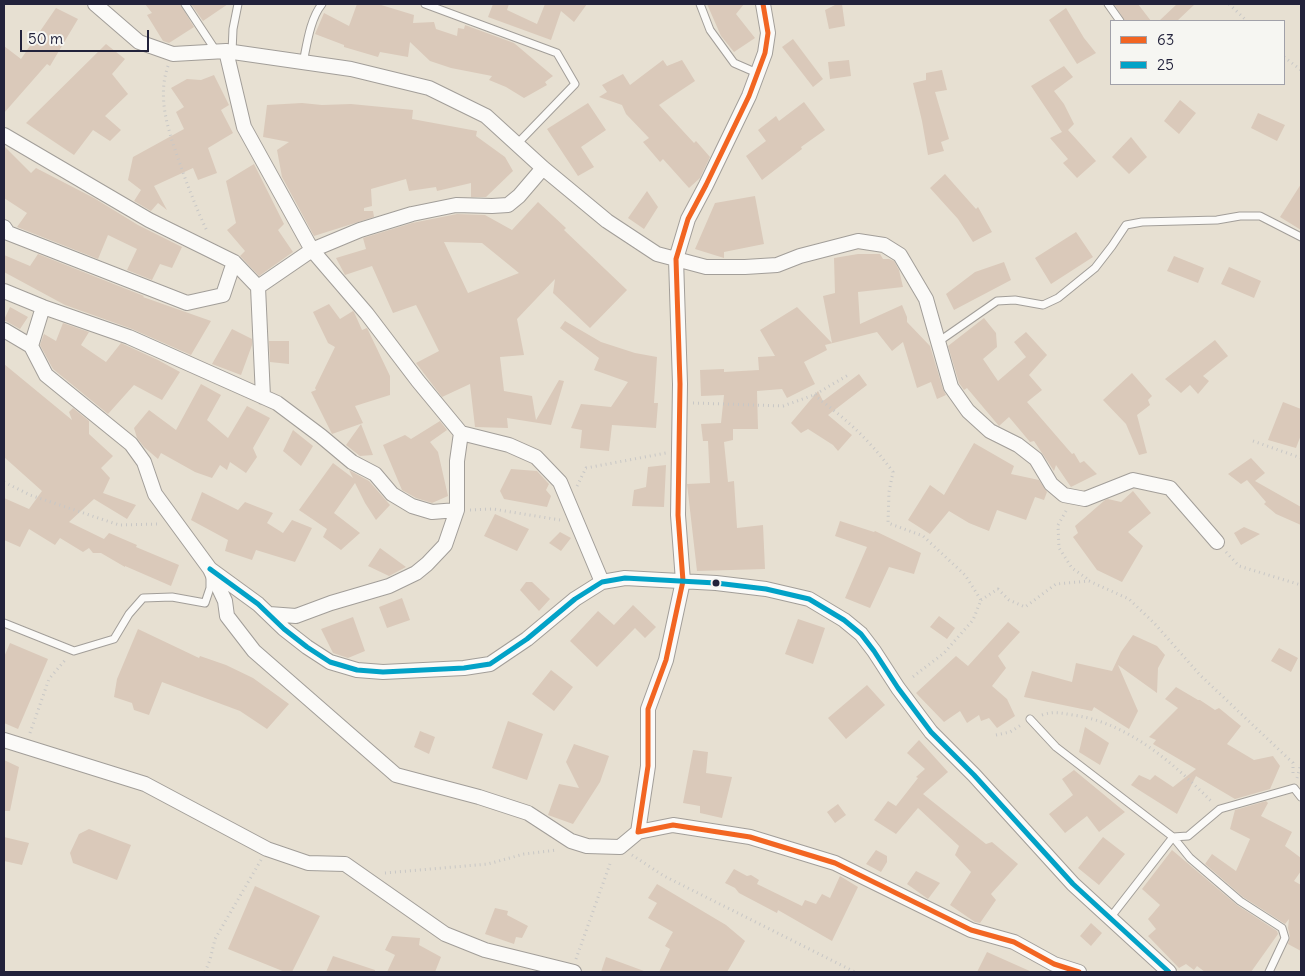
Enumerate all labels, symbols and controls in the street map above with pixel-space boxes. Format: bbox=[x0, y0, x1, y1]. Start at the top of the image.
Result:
scale bar bbox=[22, 20, 151, 52]
legend bbox=[1110, 20, 1285, 85]
text: 50 m bbox=[28, 29, 63, 48]
text: 63 bbox=[1157, 30, 1174, 49]
text: 25 bbox=[1157, 55, 1174, 74]
unlabelled marker bbox=[711, 578, 721, 588]

